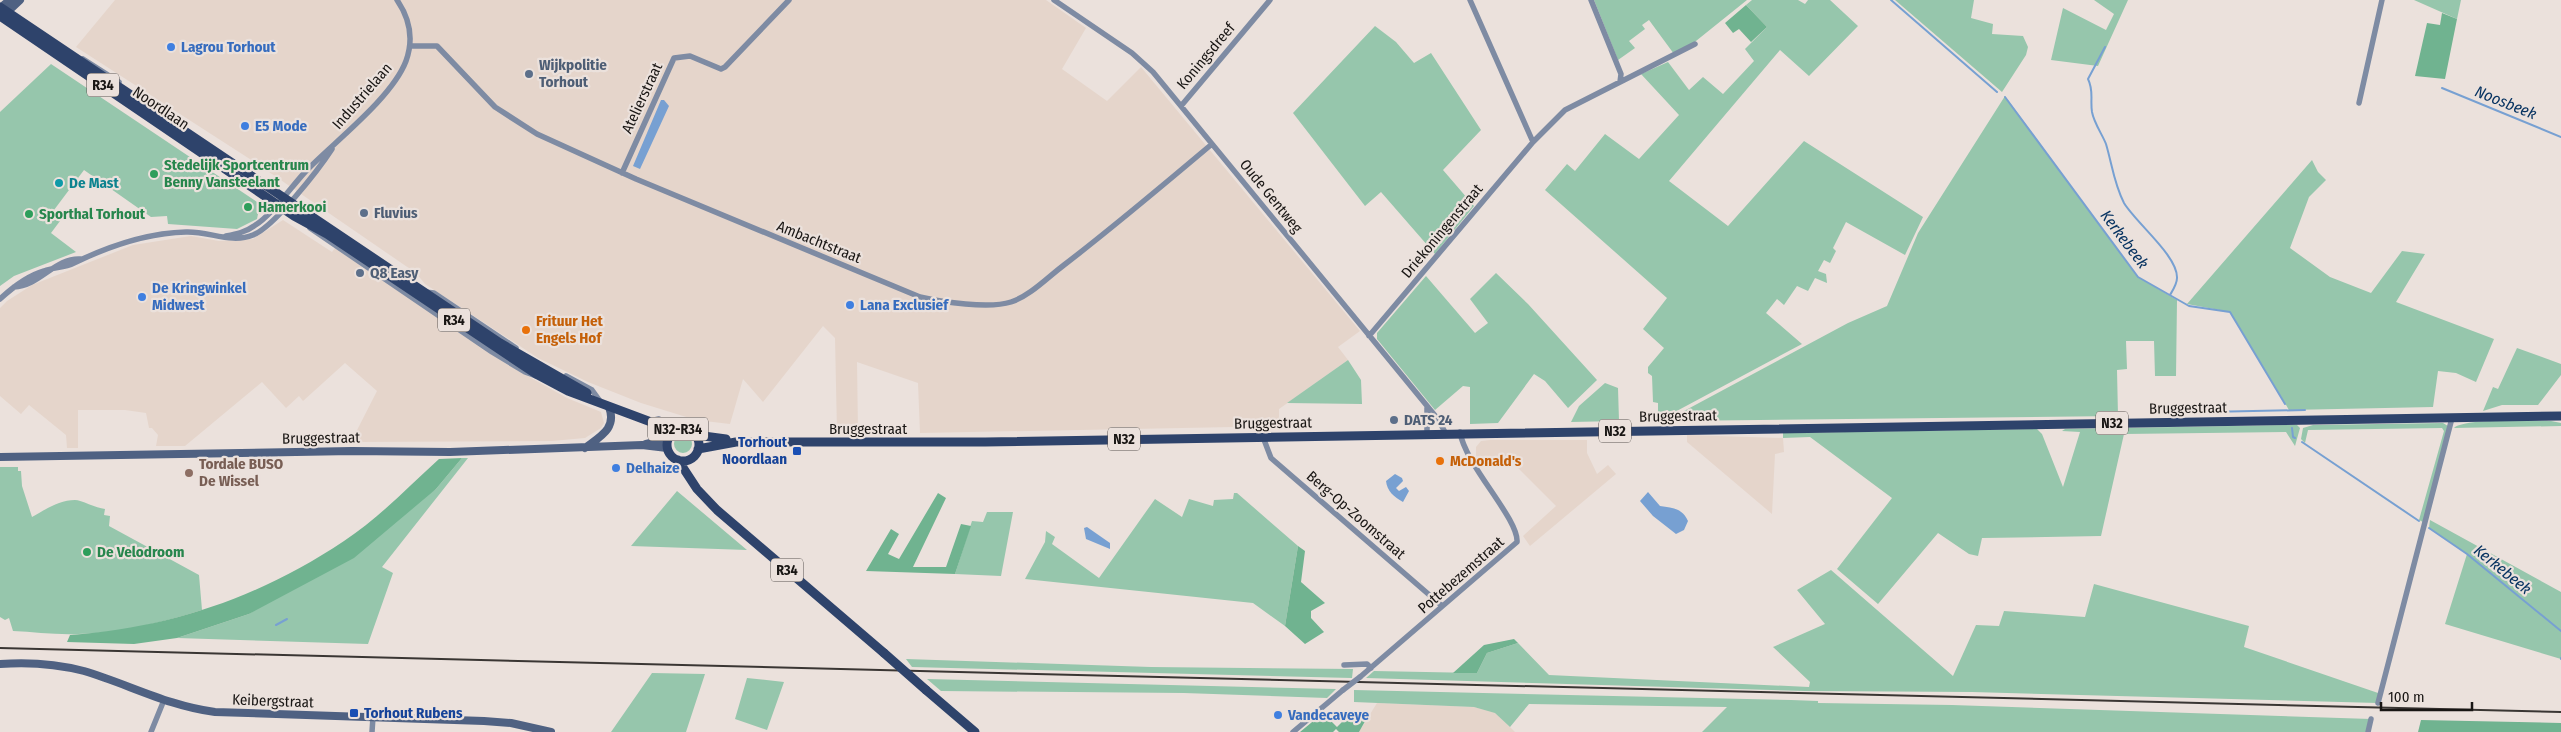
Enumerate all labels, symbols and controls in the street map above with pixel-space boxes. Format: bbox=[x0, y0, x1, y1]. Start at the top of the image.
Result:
street label: Koningsdreef bbox=[1173, 18, 1240, 93]
place label: Lagrou Torhout bbox=[181, 38, 276, 56]
marker: Lagrou Torhout bbox=[165, 41, 177, 53]
place label: Wijkpolitie Torhout bbox=[539, 56, 607, 91]
street label: Industrielaan bbox=[328, 59, 396, 133]
street label: Atelierstraat bbox=[618, 60, 666, 136]
marker: Wijkpolitie Torhout bbox=[523, 68, 535, 80]
road number: R34 bbox=[87, 74, 119, 96]
water label: Noosbeek bbox=[2472, 82, 2539, 123]
street label: Noordlaan bbox=[129, 83, 193, 133]
place label: E5 Mode bbox=[255, 117, 308, 135]
marker: E5 Mode bbox=[239, 120, 251, 132]
place label: Stedelijk Sportcentrum Benny Vansteelant bbox=[164, 156, 309, 191]
street label: Oude Gentweg bbox=[1236, 156, 1306, 236]
marker: Stedelijk Sportcentrum Benny Vansteelant bbox=[148, 168, 160, 180]
place label: De Mast bbox=[69, 174, 119, 192]
marker: De Mast bbox=[53, 177, 65, 189]
street label: Driekoningenstraat bbox=[1397, 180, 1487, 282]
place label: Hamerkooi bbox=[258, 198, 326, 216]
marker: Hamerkooi bbox=[242, 201, 254, 213]
place label: Fluvius bbox=[374, 204, 418, 222]
place label: Sporthal Torhout bbox=[39, 205, 146, 223]
water label: Kerkebeek bbox=[2096, 206, 2153, 272]
marker: Fluvius bbox=[358, 207, 370, 219]
marker: Sporthal Torhout bbox=[23, 208, 35, 220]
street label: Ambachtstraat bbox=[774, 217, 864, 267]
place label: Q8 Easy bbox=[370, 264, 419, 282]
marker: Q8 Easy bbox=[354, 267, 366, 279]
place label: De Kringwinkel Midwest bbox=[152, 279, 247, 314]
marker: De Kringwinkel Midwest bbox=[136, 291, 148, 303]
place label: Lana Exclusief bbox=[860, 296, 949, 314]
marker: Lana Exclusief bbox=[844, 299, 856, 311]
road number: R34 bbox=[438, 308, 470, 332]
place label: Frituur Het Engels Hof bbox=[536, 312, 604, 347]
marker: Frituur Het Engels Hof bbox=[520, 324, 532, 336]
street label: Bruggestraat bbox=[2149, 398, 2227, 418]
street label: Bruggestraat bbox=[1639, 406, 1717, 426]
place label: DATS 24 bbox=[1404, 411, 1453, 429]
road number: N32 bbox=[2096, 412, 2128, 434]
street label: Bruggestraat bbox=[1234, 413, 1312, 433]
marker: DATS 24 bbox=[1388, 414, 1400, 426]
road number: N32-R34 bbox=[648, 418, 708, 440]
street label: Bruggestraat bbox=[829, 420, 907, 438]
road number: N32 bbox=[1599, 420, 1631, 442]
street label: Bruggestraat bbox=[282, 428, 360, 448]
road number: N32 bbox=[1108, 428, 1140, 450]
place label: Torhout Noordlaan bbox=[722, 433, 788, 468]
marker: Torhout Noordlaan bbox=[791, 445, 803, 457]
place label: McDonald's bbox=[1450, 452, 1522, 470]
place label: Tordale BUSO De Wissel bbox=[199, 455, 283, 490]
marker: McDonald's bbox=[1434, 455, 1446, 467]
place label: Delhaize bbox=[626, 459, 680, 477]
marker: Delhaize bbox=[610, 462, 622, 474]
marker: Tordale BUSO De Wissel bbox=[183, 467, 195, 479]
street label: Berg-Op-Zoomstraat bbox=[1303, 467, 1409, 563]
street label: Pottebezemstraat bbox=[1414, 533, 1508, 617]
water label: Kerkebeek bbox=[2470, 541, 2535, 598]
place label: De Velodroom bbox=[97, 543, 185, 561]
marker: De Velodroom bbox=[81, 546, 93, 558]
road number: R34 bbox=[771, 558, 803, 582]
scale bar bbox=[2381, 680, 2472, 712]
text: 100 m bbox=[2388, 688, 2425, 706]
street label: Keibergstraat bbox=[232, 691, 314, 711]
place label: Torhout Rubens bbox=[364, 704, 463, 722]
place label: Vandecaveye bbox=[1287, 706, 1369, 724]
marker: Torhout Rubens bbox=[348, 707, 360, 719]
marker: Vandecaveye bbox=[1272, 709, 1284, 721]

